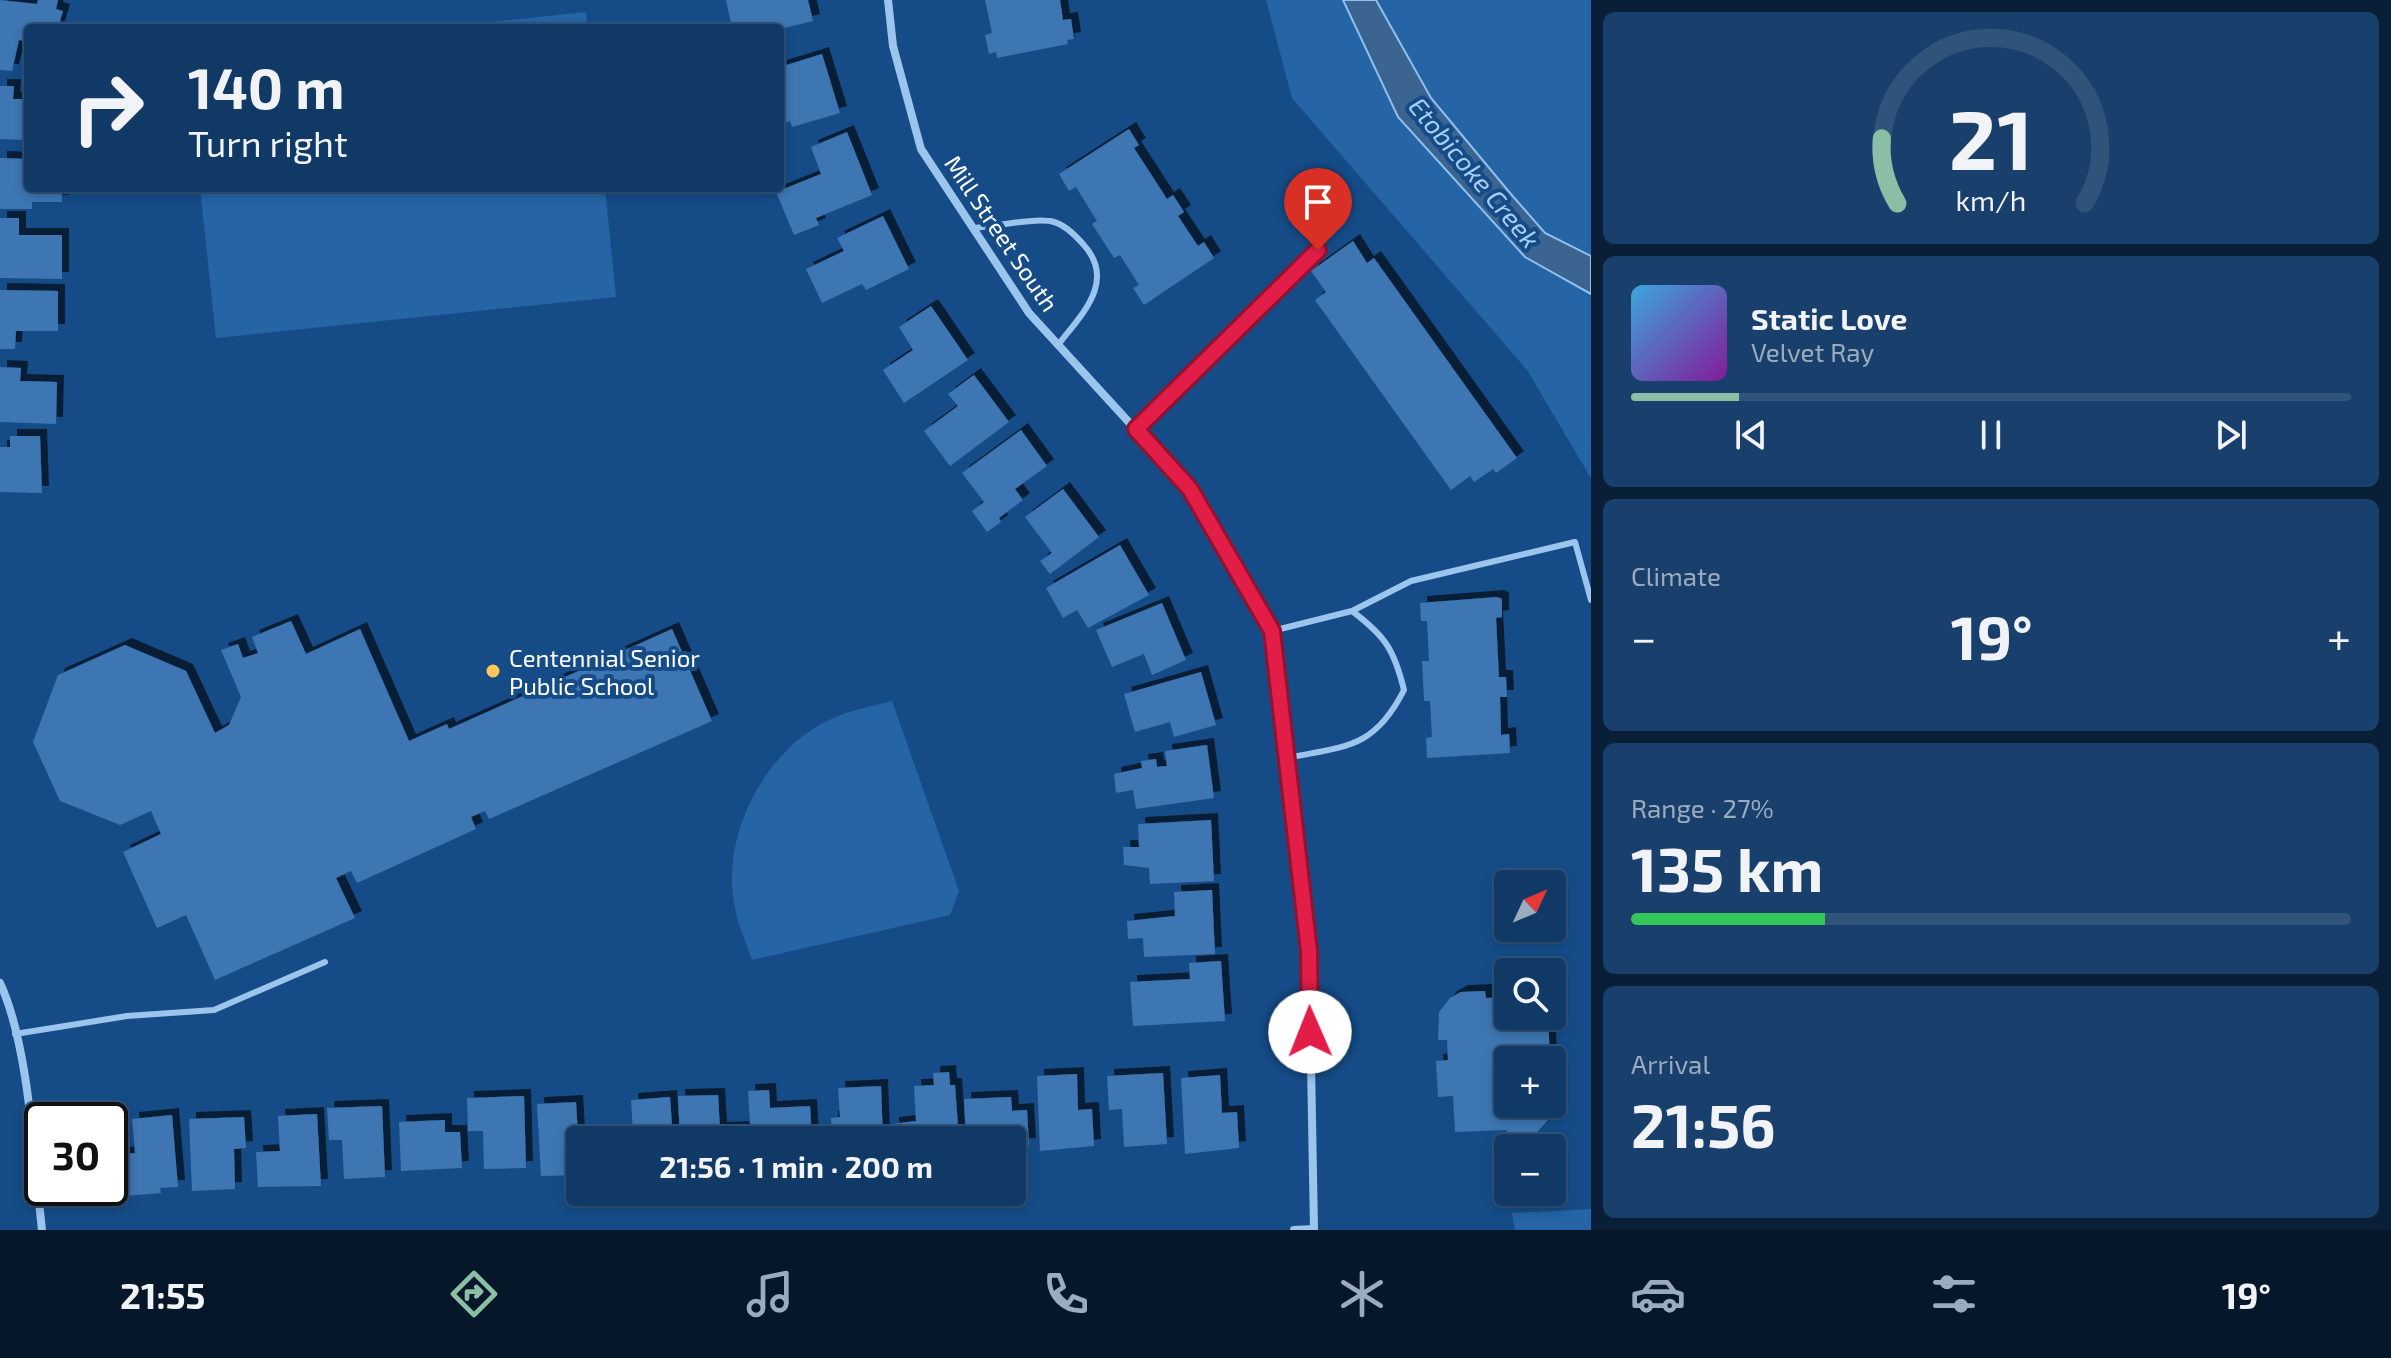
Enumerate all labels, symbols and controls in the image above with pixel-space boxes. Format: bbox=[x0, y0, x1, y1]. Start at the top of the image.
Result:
text: 140 m bbox=[188, 53, 345, 120]
icon: right bbox=[56, 56, 160, 160]
text: 21 bbox=[1949, 86, 2033, 186]
water label: Etobicoke Creek bbox=[1403, 91, 1547, 253]
text: Turn right bbox=[188, 121, 348, 164]
street label: Mill Street South bbox=[939, 149, 1065, 317]
pin bbox=[1284, 168, 1352, 250]
icon: arrive bbox=[1296, 180, 1340, 224]
text: km/h bbox=[1956, 182, 2026, 217]
text: Static Love bbox=[1751, 300, 1907, 336]
text: Velvet Ray bbox=[1751, 336, 1874, 367]
icon: previous bbox=[1729, 413, 1773, 457]
icon: pause bbox=[1969, 413, 2013, 457]
icon: next bbox=[2209, 413, 2253, 457]
text: Climate bbox=[1631, 560, 1721, 591]
text: 19° bbox=[1951, 600, 2033, 672]
text: − bbox=[1631, 610, 1657, 663]
text: + bbox=[2327, 610, 2351, 663]
place label: Centennial Senior Public School bbox=[509, 643, 700, 700]
marker: Centennial Senior Public School bbox=[484, 662, 502, 680]
text: Range · 27% bbox=[1631, 792, 1774, 823]
text: 135 km bbox=[1631, 832, 1823, 904]
north arrow bbox=[1494, 870, 1566, 942]
map controls bbox=[1494, 870, 1566, 1206]
button: search bbox=[1494, 958, 1566, 1030]
position arrow bbox=[1268, 990, 1352, 1074]
button: + bbox=[1494, 1046, 1566, 1118]
text: Arrival bbox=[1631, 1048, 1710, 1079]
text: 21:56 bbox=[1631, 1088, 1776, 1160]
speed limit sign: 30 bbox=[24, 1102, 128, 1206]
button: − bbox=[1494, 1134, 1566, 1206]
text: 21:56 · 1 min · 200 m bbox=[659, 1148, 933, 1184]
icon: directions bbox=[446, 1266, 502, 1322]
icon: music bbox=[742, 1266, 798, 1322]
icon: phone bbox=[1038, 1266, 1094, 1322]
icon: climate bbox=[1334, 1266, 1390, 1322]
icon: car bbox=[1630, 1266, 1686, 1322]
icon: filters bbox=[1926, 1266, 1982, 1322]
text: 21:55 bbox=[120, 1273, 205, 1316]
text: 19° bbox=[2222, 1273, 2271, 1316]

